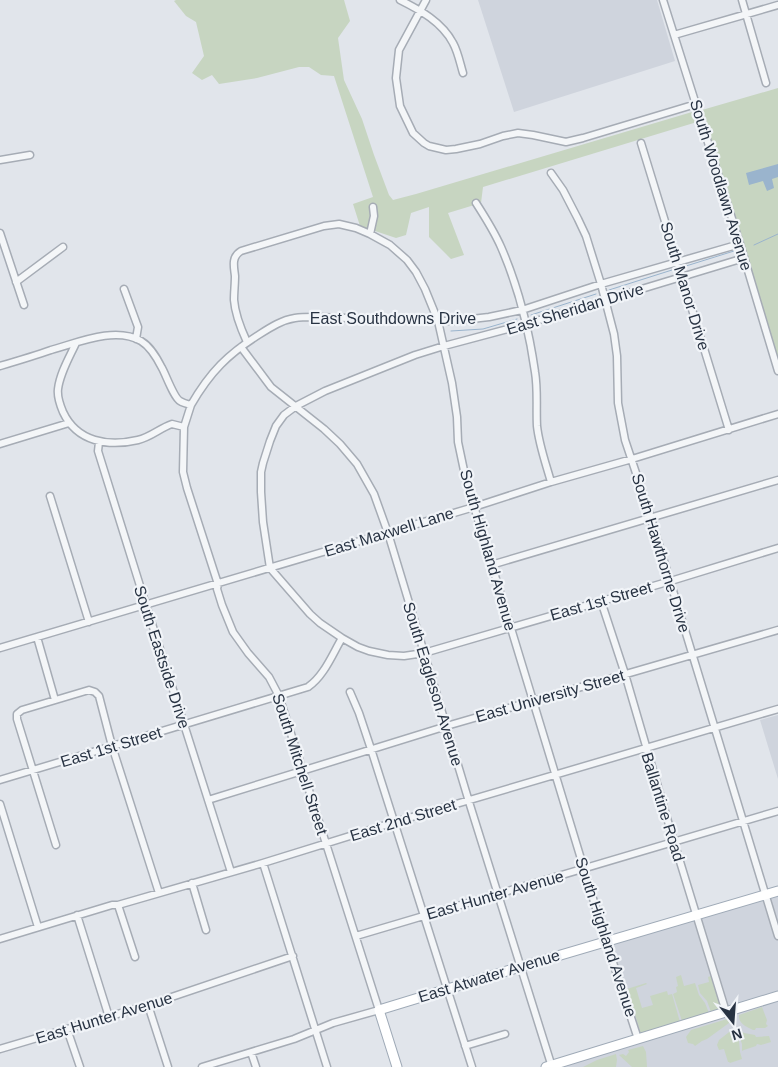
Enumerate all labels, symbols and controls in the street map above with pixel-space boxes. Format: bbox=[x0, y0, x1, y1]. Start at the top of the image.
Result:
street label: South Woodlawn Avenue bbox=[687, 97, 755, 273]
street label: South Manor Drive bbox=[657, 220, 713, 352]
street label: East Sheridan Drive bbox=[504, 280, 646, 338]
street label: East Southdowns Drive bbox=[310, 310, 476, 327]
street label: South Highland Avenue bbox=[457, 467, 519, 633]
street label: South Hawthorne Drive bbox=[629, 471, 693, 635]
street label: East Maxwell Lane bbox=[322, 504, 456, 560]
street label: East 1st Street bbox=[548, 578, 654, 624]
street label: South Eastside Drive bbox=[131, 583, 193, 731]
street label: South Eagleson Avenue bbox=[400, 600, 466, 768]
street label: East University Street bbox=[474, 666, 627, 725]
street label: South Mitchell Street bbox=[269, 691, 331, 837]
street label: East 1st Street bbox=[58, 723, 164, 770]
street label: Ballantine Road bbox=[638, 750, 688, 864]
street label: East 2nd Street bbox=[348, 796, 459, 844]
street label: South Highland Avenue bbox=[572, 855, 640, 1019]
street label: East Hunter Avenue bbox=[424, 867, 566, 923]
street label: East Atwater Avenue bbox=[416, 946, 562, 1006]
street label: East Hunter Avenue bbox=[34, 989, 174, 1047]
north arrow bbox=[708, 997, 758, 1047]
text: N bbox=[730, 1025, 744, 1044]

